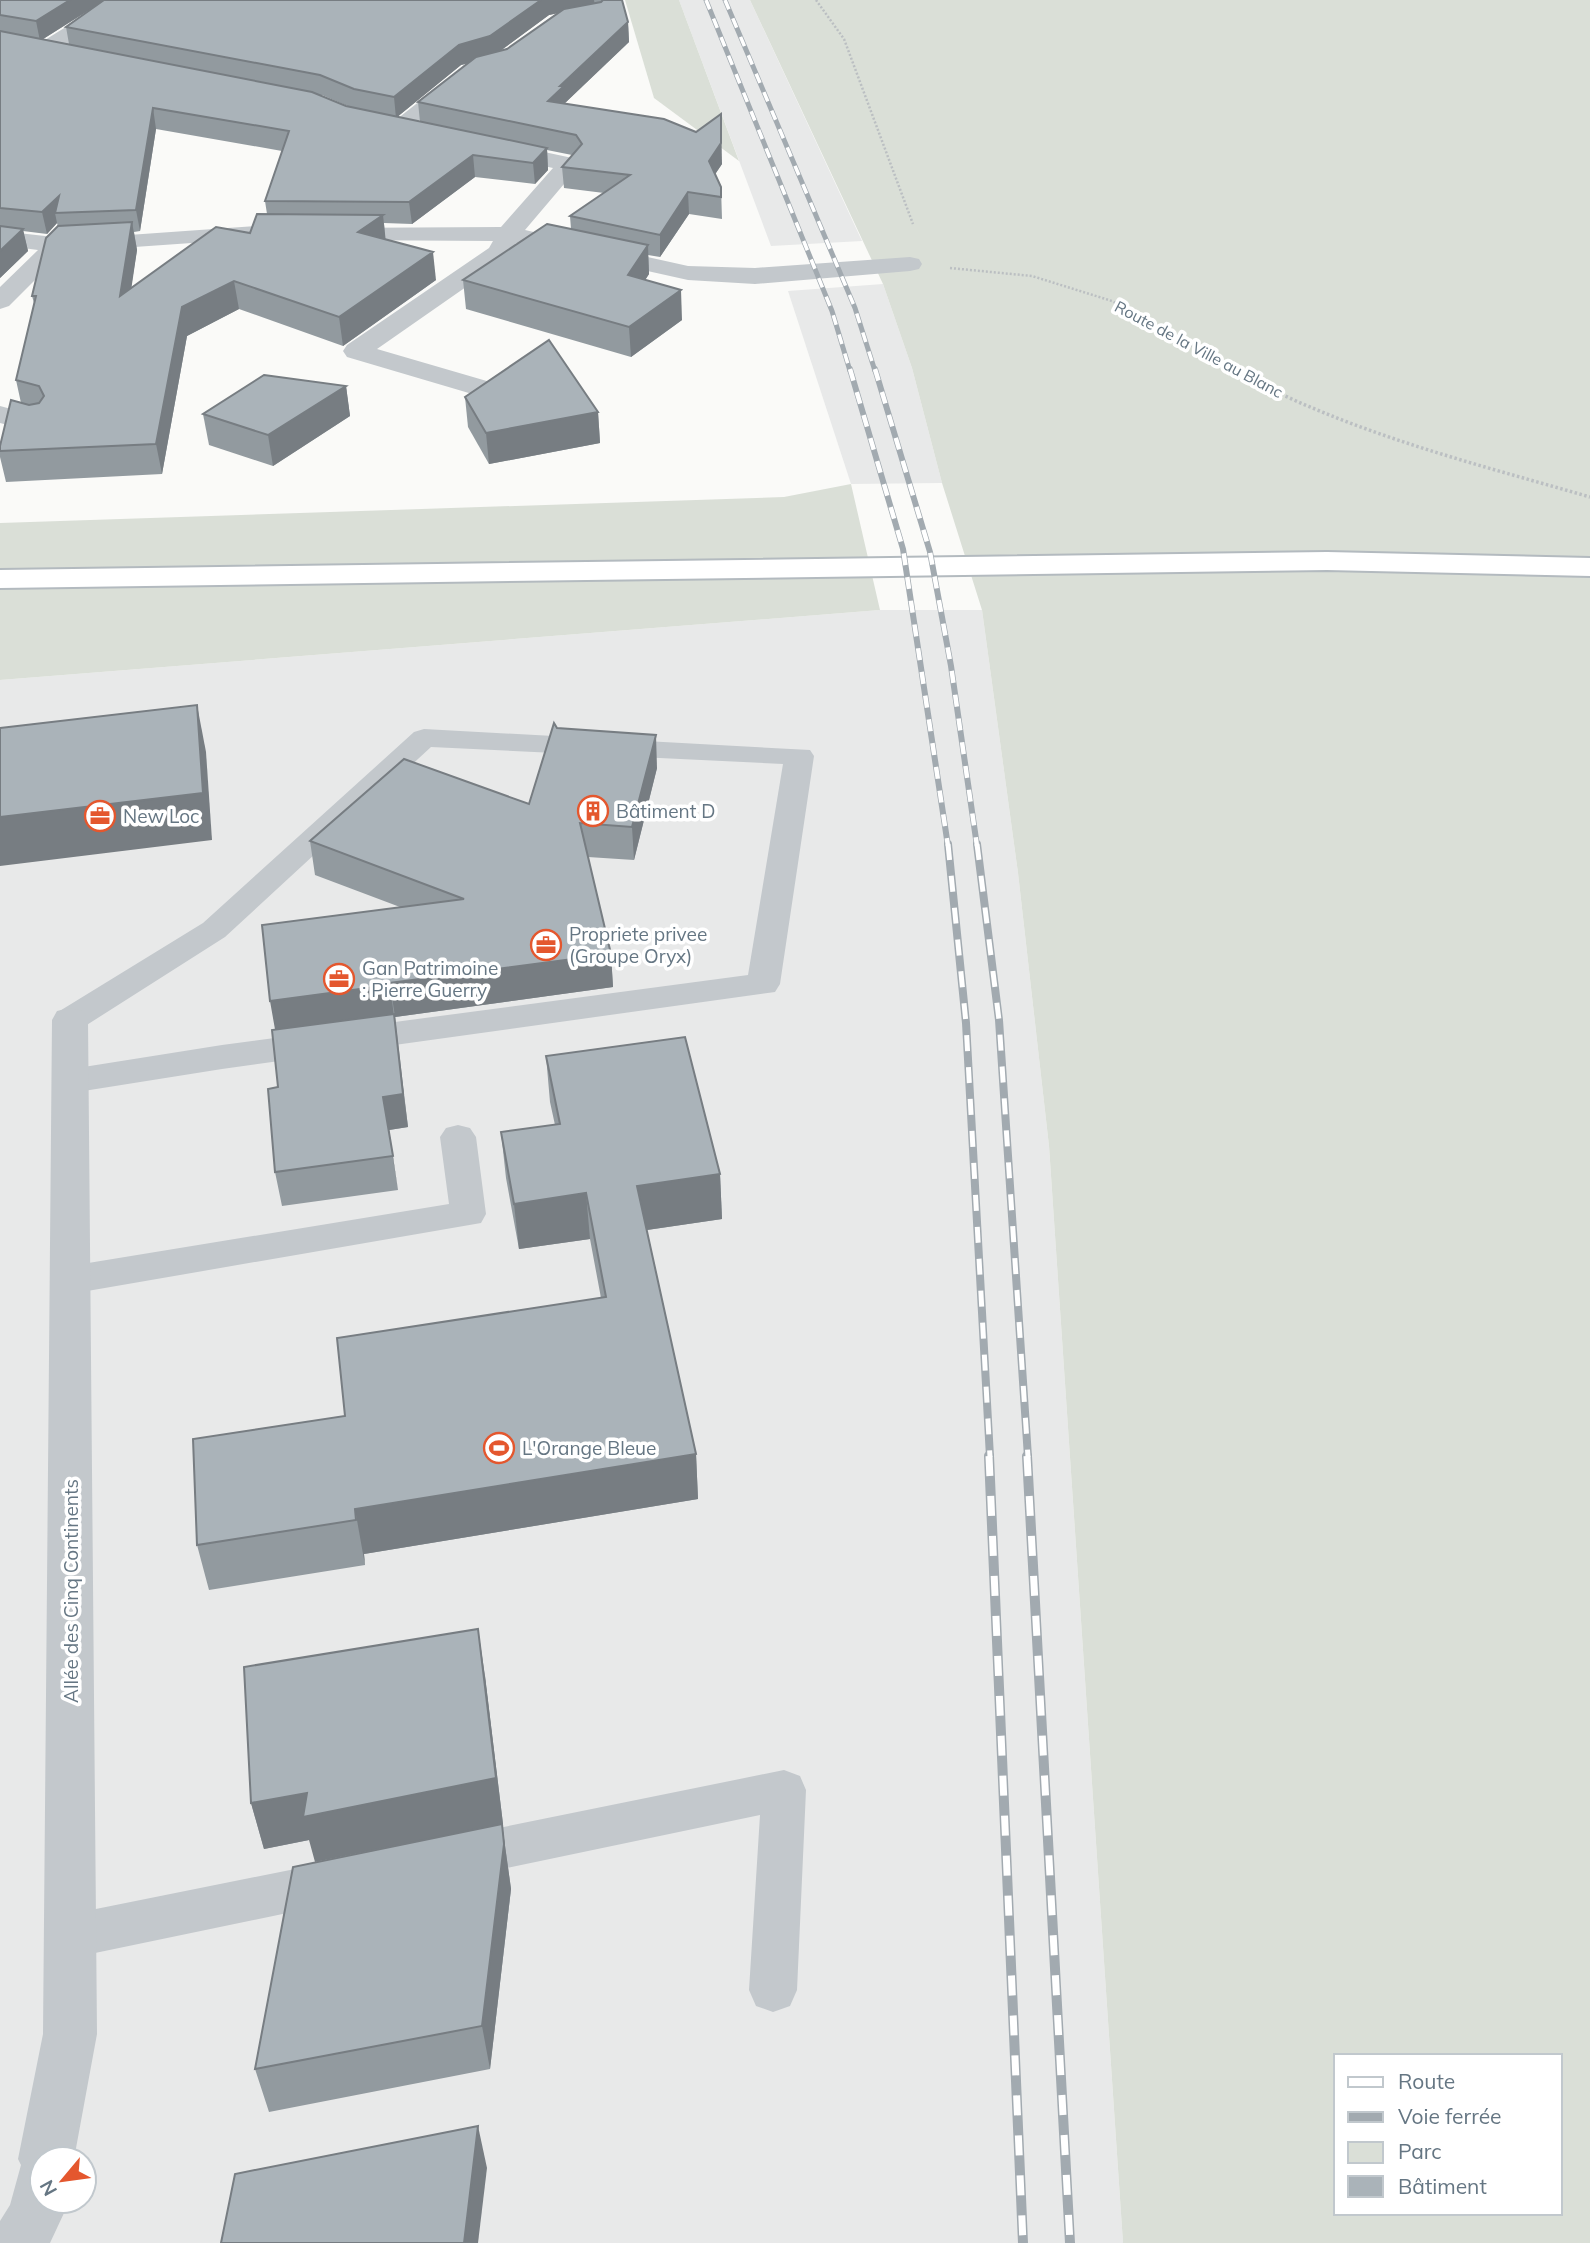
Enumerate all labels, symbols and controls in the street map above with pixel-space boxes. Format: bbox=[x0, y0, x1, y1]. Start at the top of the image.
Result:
street label: Route de la Ville au Blanc bbox=[1111, 296, 1287, 402]
building icon: Bâtiment D bbox=[576, 794, 610, 828]
office icon: New Loc bbox=[83, 799, 117, 833]
place label: Bâtiment D bbox=[616, 799, 715, 823]
place label: New Loc bbox=[123, 804, 199, 828]
place label: Propriete privee (Groupe Oryx) bbox=[569, 922, 707, 968]
office icon: Propriete privee (Groupe Oryx) bbox=[529, 928, 563, 962]
place label: Gan Patrimoine : Pierre Guerry bbox=[362, 956, 498, 1002]
office icon: Gan Patrimoine : Pierre Guerry bbox=[322, 962, 356, 996]
sports icon: L'Orange Bleue bbox=[482, 1431, 516, 1465]
place label: L'Orange Bleue bbox=[522, 1436, 656, 1460]
street label: Allée des Cinq Continents bbox=[59, 1479, 83, 1703]
legend bbox=[1334, 2054, 1562, 2215]
text: Route bbox=[1398, 2068, 1455, 2094]
text: Voie ferrée bbox=[1398, 2103, 1502, 2129]
text: Parc bbox=[1398, 2138, 1442, 2164]
north arrow bbox=[28, 2145, 98, 2215]
text: Bâtiment bbox=[1398, 2173, 1487, 2199]
text: N bbox=[34, 2176, 62, 2200]

